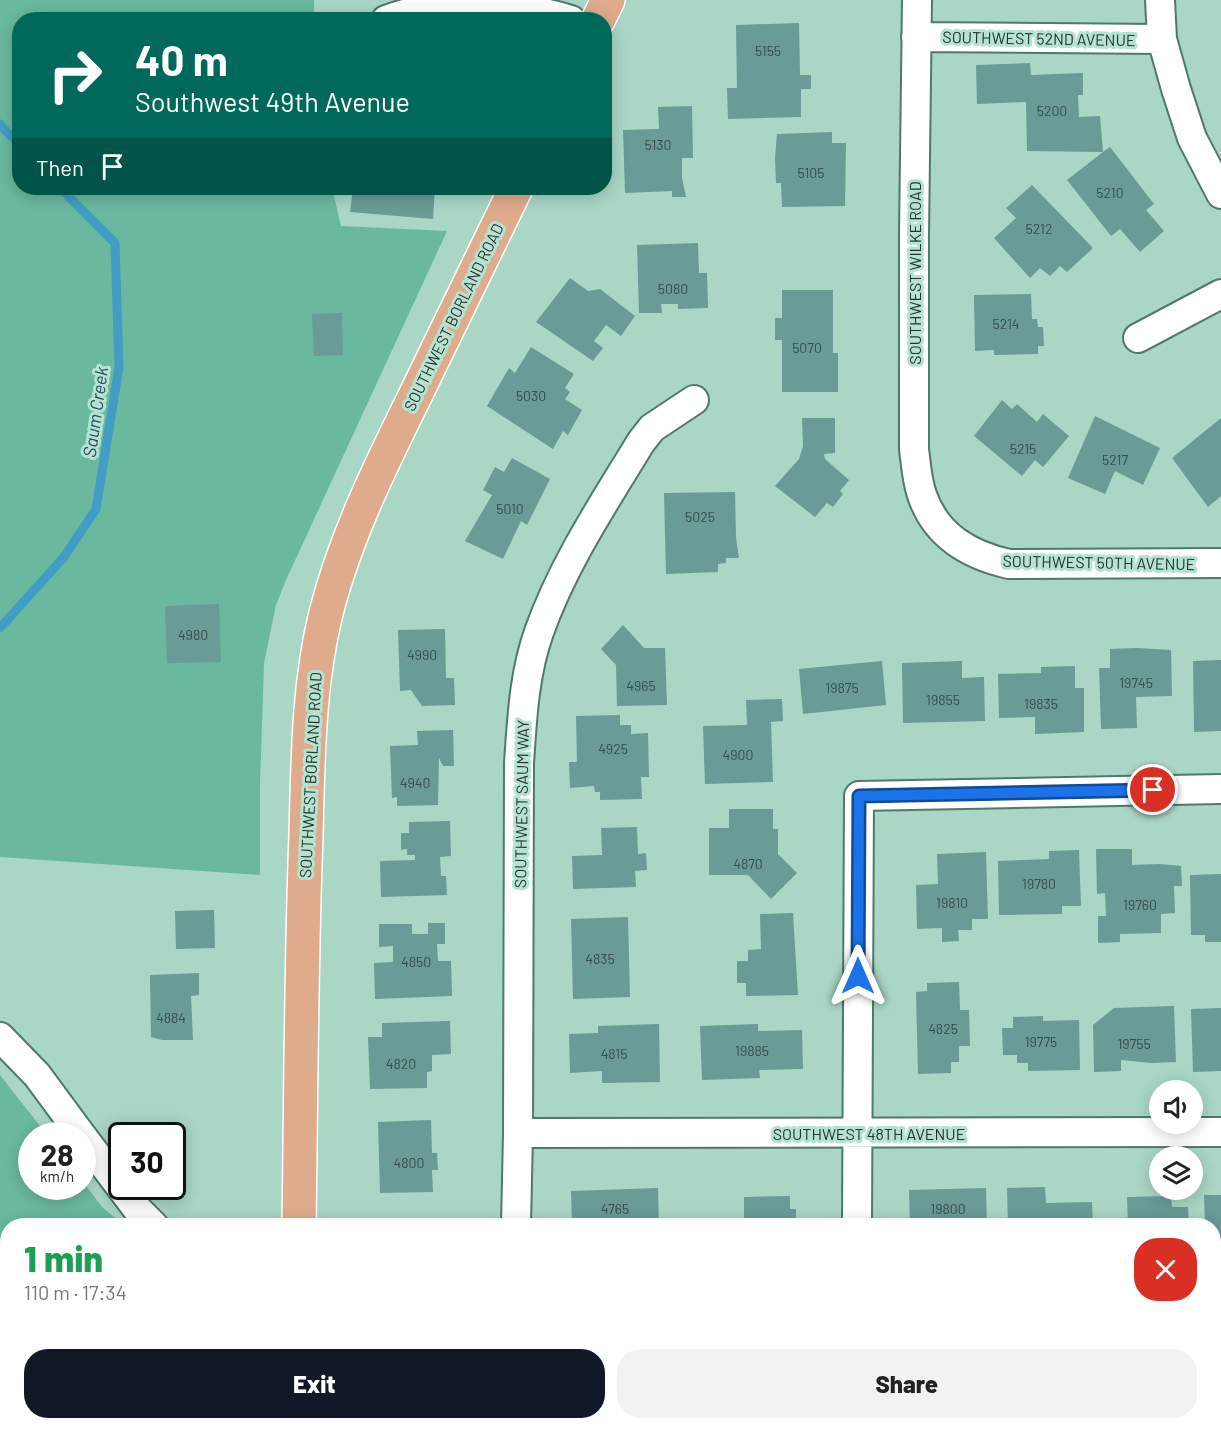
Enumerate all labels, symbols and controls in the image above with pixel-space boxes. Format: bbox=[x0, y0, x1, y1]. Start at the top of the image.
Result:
street label: SOUTHWEST 52ND AVENUE bbox=[942, 27, 1136, 49]
text: 40 m bbox=[135, 34, 228, 84]
icon: right bbox=[36, 36, 114, 114]
house number: 5155 bbox=[755, 42, 781, 59]
text: Southwest 49th Avenue bbox=[135, 85, 410, 117]
house number: 5200 bbox=[1037, 102, 1067, 119]
house number: 5130 bbox=[645, 136, 671, 153]
icon: arrive bbox=[96, 150, 129, 183]
text: Then bbox=[36, 154, 84, 180]
house number: 5105 bbox=[798, 164, 824, 181]
street label: SOUTHWEST WILKE ROAD bbox=[905, 181, 924, 365]
house number: 5210 bbox=[1096, 184, 1124, 201]
street label: SOUTHWEST BORLAND ROAD bbox=[399, 220, 507, 414]
house number: 5212 bbox=[1026, 220, 1052, 237]
house number: 5080 bbox=[658, 280, 688, 297]
house number: 5214 bbox=[992, 315, 1020, 332]
house number: 5070 bbox=[792, 339, 822, 356]
water label: Saum Creek bbox=[78, 365, 112, 459]
house number: 5030 bbox=[516, 387, 546, 404]
house number: 5215 bbox=[1010, 440, 1036, 457]
house number: 5217 bbox=[1102, 451, 1128, 468]
house number: 5010 bbox=[496, 500, 524, 517]
house number: 5025 bbox=[685, 508, 715, 525]
street label: SOUTHWEST 50TH AVENUE bbox=[1002, 551, 1196, 573]
house number: 4980 bbox=[178, 626, 208, 643]
house number: 4990 bbox=[407, 646, 437, 663]
street label: SOUTHWEST BORLAND ROAD bbox=[295, 672, 325, 878]
house number: 19745 bbox=[1119, 674, 1153, 691]
house number: 4965 bbox=[626, 677, 656, 694]
house number: 19875 bbox=[825, 679, 859, 696]
house number: 19855 bbox=[926, 691, 960, 708]
house number: 19835 bbox=[1024, 695, 1058, 712]
street label: SOUTHWEST SAUM WAY bbox=[510, 720, 532, 888]
house number: 4925 bbox=[598, 740, 628, 757]
house number: 4900 bbox=[723, 746, 753, 763]
pin bbox=[1127, 764, 1178, 815]
icon: arrive bbox=[1136, 773, 1169, 806]
house number: 4940 bbox=[400, 774, 430, 791]
house number: 4870 bbox=[733, 855, 763, 872]
house number: 19780 bbox=[1022, 875, 1056, 892]
house number: 19810 bbox=[936, 894, 968, 911]
house number: 19760 bbox=[1123, 896, 1157, 913]
position arrow bbox=[826, 944, 890, 1008]
house number: 4835 bbox=[585, 950, 615, 967]
house number: 4850 bbox=[401, 953, 431, 970]
house number: 4884 bbox=[156, 1009, 186, 1026]
house number: 4825 bbox=[928, 1020, 958, 1037]
house number: 19775 bbox=[1025, 1033, 1057, 1050]
house number: 19755 bbox=[1117, 1035, 1151, 1052]
house number: 19885 bbox=[735, 1042, 769, 1059]
house number: 4815 bbox=[601, 1045, 627, 1062]
house number: 4820 bbox=[386, 1055, 416, 1072]
map controls bbox=[1149, 1080, 1203, 1200]
button: sound bbox=[1149, 1080, 1203, 1134]
speed limit sign: 30 bbox=[108, 1122, 186, 1200]
street label: SOUTHWEST 48TH AVENUE bbox=[773, 1124, 965, 1143]
text: 28 bbox=[40, 1136, 74, 1172]
button: layers bbox=[1149, 1146, 1203, 1200]
house number: 4800 bbox=[394, 1154, 424, 1171]
text: km/h bbox=[40, 1167, 74, 1185]
house number: 4765 bbox=[601, 1200, 629, 1217]
house number: 19800 bbox=[930, 1200, 966, 1217]
text: 1 min bbox=[24, 1236, 103, 1279]
button: close bbox=[1134, 1238, 1197, 1301]
text: 110 m · 17:34 bbox=[24, 1280, 127, 1304]
button: Exit bbox=[24, 1349, 605, 1418]
button: Share bbox=[617, 1349, 1197, 1418]

